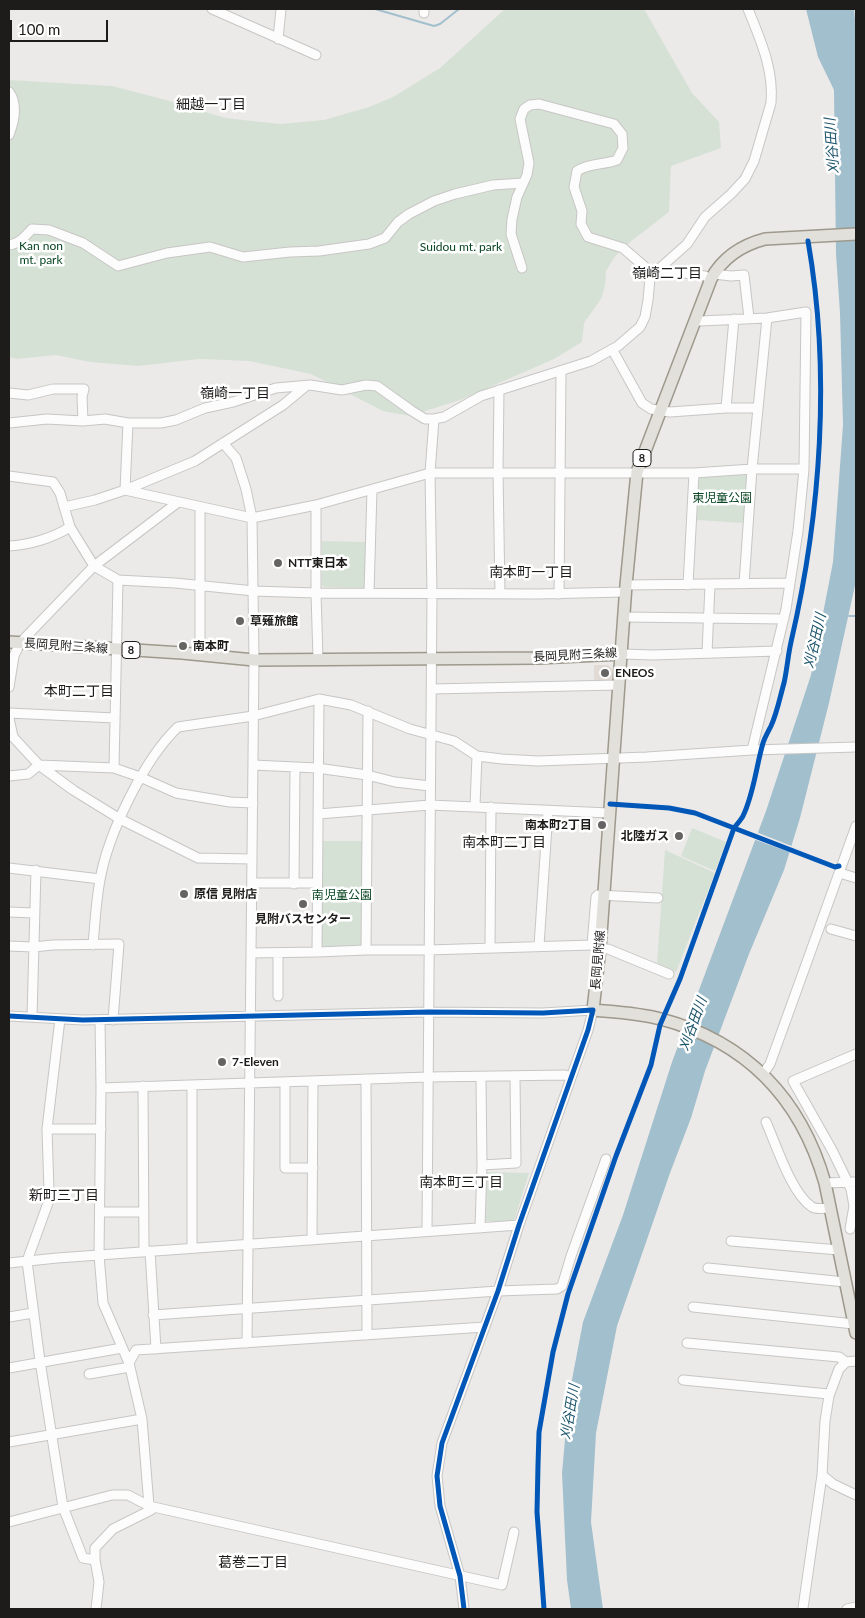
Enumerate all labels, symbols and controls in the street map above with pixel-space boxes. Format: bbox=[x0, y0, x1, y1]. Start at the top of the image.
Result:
scale bar bbox=[12, 10, 110, 42]
text: 100 m bbox=[18, 20, 60, 38]
district label: 細越一丁目 bbox=[176, 96, 246, 112]
water label: 刈谷田川 bbox=[822, 117, 842, 175]
park label: Kan non mt. park bbox=[19, 239, 63, 267]
park label: Suidou mt. park bbox=[420, 240, 502, 254]
district label: 嶺崎二丁目 bbox=[632, 265, 702, 281]
district label: 嶺崎一丁目 bbox=[200, 385, 270, 401]
road number: 8 bbox=[633, 449, 651, 466]
park label: 東児童公園 bbox=[692, 491, 752, 505]
place label: NTT東日本 bbox=[288, 556, 348, 570]
marker: NTT東日本 bbox=[272, 557, 284, 569]
district label: 南本町一丁目 bbox=[489, 564, 573, 580]
water label: 刈谷田川 bbox=[801, 612, 829, 670]
place label: 草薙旅館 bbox=[250, 614, 298, 628]
marker: 草薙旅館 bbox=[234, 615, 246, 627]
street label: 長岡見附三条線 bbox=[24, 636, 108, 656]
place label: 南本町 bbox=[193, 639, 229, 653]
marker: 南本町 bbox=[177, 640, 189, 652]
road number: 8 bbox=[122, 642, 140, 658]
street label: 長岡見附三条線 bbox=[533, 646, 617, 664]
place label: ENEOS bbox=[615, 666, 654, 680]
marker: ENEOS bbox=[599, 667, 611, 679]
district label: 本町二丁目 bbox=[44, 683, 114, 699]
place label: 南本町2丁目 bbox=[525, 818, 592, 832]
marker: 南本町2丁目 bbox=[596, 819, 608, 831]
place label: 北陸ガス bbox=[621, 829, 669, 843]
marker: 北陸ガス bbox=[673, 830, 685, 842]
district label: 南本町二丁目 bbox=[462, 834, 546, 850]
place label: 原信 見附店 bbox=[194, 887, 257, 901]
marker: 原信 見附店 bbox=[178, 888, 190, 900]
park label: 南児童公園 bbox=[312, 888, 372, 902]
marker: 見附バスセンター bbox=[297, 898, 309, 910]
place label: 見附バスセンター bbox=[255, 912, 351, 926]
street label: 長岡見附線 bbox=[588, 929, 608, 991]
water label: 刈谷田川 bbox=[676, 995, 710, 1053]
place label: 7-Eleven bbox=[232, 1055, 279, 1069]
marker: 7-Eleven bbox=[216, 1056, 228, 1068]
district label: 南本町三丁目 bbox=[419, 1174, 503, 1190]
district label: 新町三丁目 bbox=[29, 1187, 99, 1203]
water label: 刈谷田川 bbox=[557, 1383, 583, 1441]
district label: 葛巻二丁目 bbox=[218, 1554, 288, 1570]

